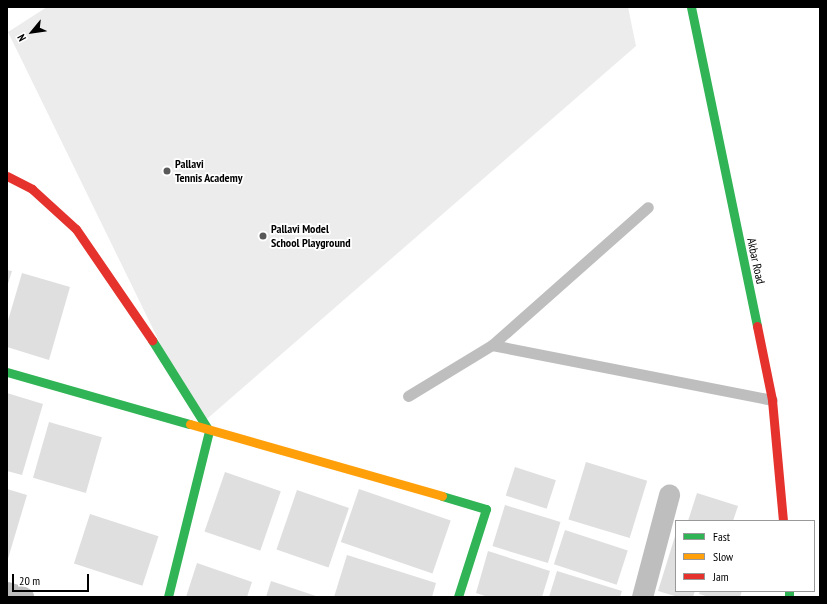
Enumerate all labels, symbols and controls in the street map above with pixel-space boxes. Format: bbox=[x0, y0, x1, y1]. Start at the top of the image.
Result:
north arrow bbox=[12, 12, 52, 52]
text: N bbox=[14, 32, 29, 44]
place label: Pallavi Tennis Academy bbox=[175, 157, 243, 185]
marker: Pallavi Tennis Academy bbox=[162, 166, 172, 176]
place label: Pallavi Model School Playground bbox=[271, 222, 350, 250]
marker: Pallavi Model School Playground bbox=[258, 231, 268, 241]
street label: Akbar Road bbox=[744, 237, 768, 285]
legend bbox=[675, 520, 815, 592]
text: Fast bbox=[713, 529, 730, 544]
text: Slow bbox=[713, 549, 733, 564]
scale bar bbox=[14, 566, 91, 592]
text: Jam bbox=[713, 569, 729, 584]
text: 20 m bbox=[19, 573, 40, 588]

